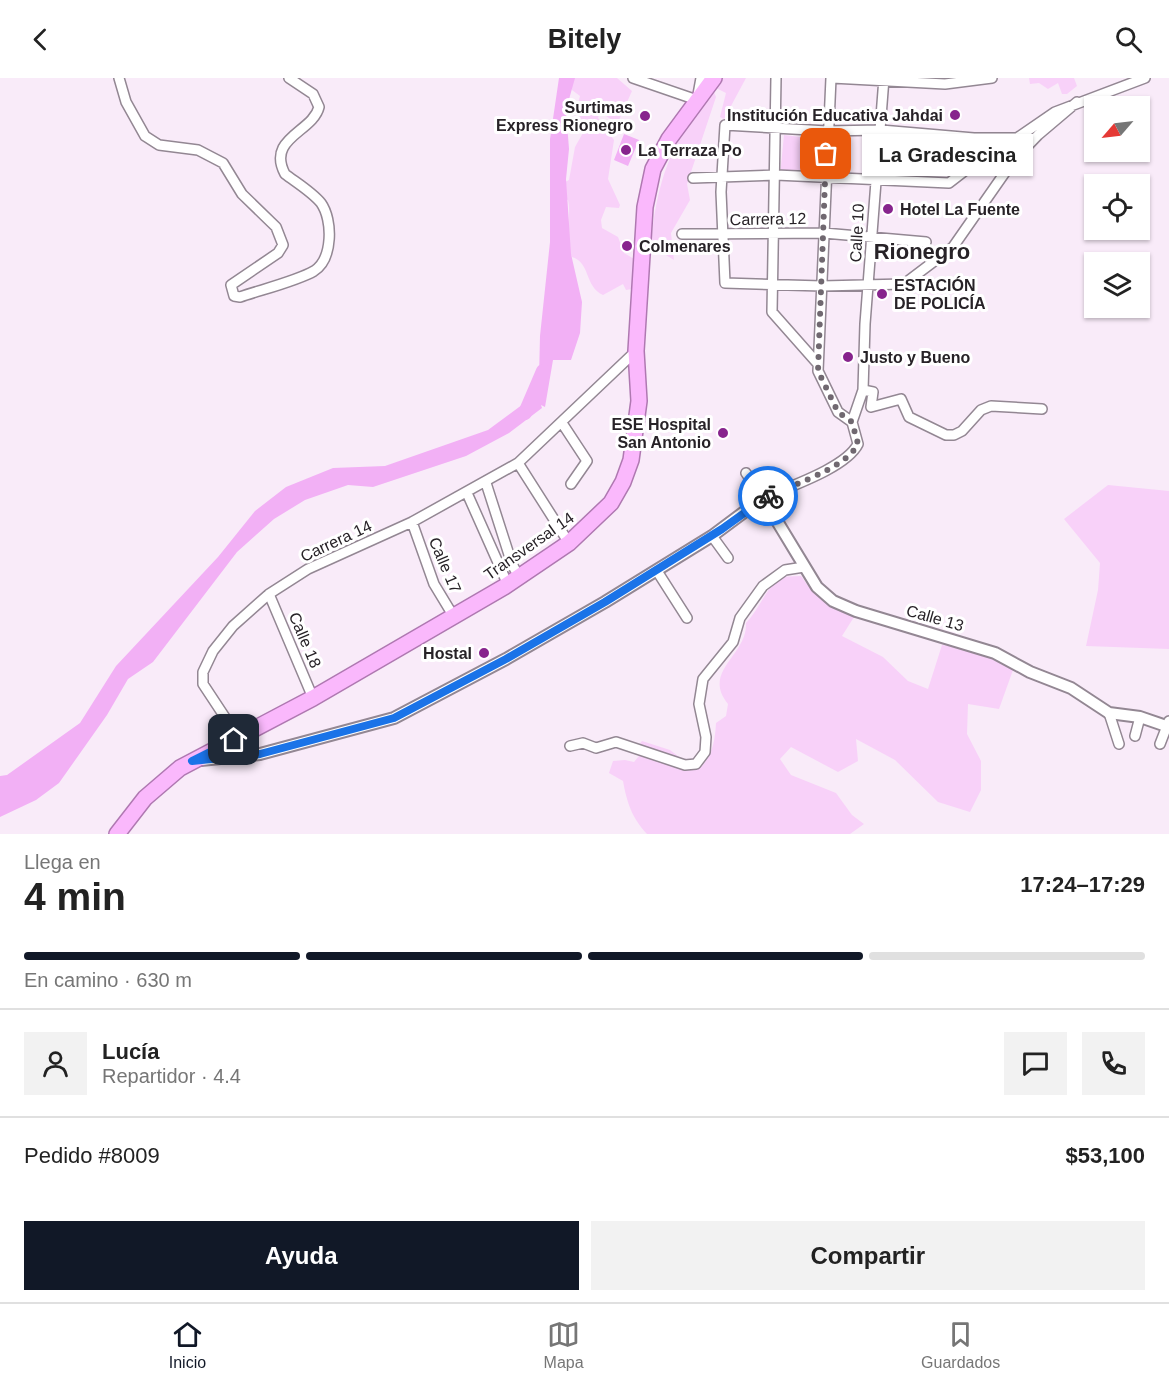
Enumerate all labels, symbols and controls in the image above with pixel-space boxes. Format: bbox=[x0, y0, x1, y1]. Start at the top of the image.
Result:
icon: back bbox=[24, 23, 57, 56]
icon: search bbox=[1112, 23, 1145, 56]
text: Bitely bbox=[548, 24, 621, 54]
north arrow bbox=[1084, 96, 1150, 162]
map controls bbox=[1084, 96, 1150, 318]
place label: Surtimas Express Rionegro bbox=[496, 99, 633, 134]
place label: Institución Educativa Jahdai bbox=[727, 107, 943, 124]
marker: Institución Educativa Jahdai bbox=[948, 108, 962, 122]
marker: Surtimas Express Rionegro bbox=[638, 109, 652, 123]
pin bbox=[800, 128, 851, 179]
callout: La Gradescina bbox=[862, 133, 1033, 175]
icon: bag bbox=[809, 137, 842, 170]
place label: La Terraza Po bbox=[638, 142, 742, 159]
marker: La Terraza Po bbox=[619, 143, 633, 157]
text: La Gradescina bbox=[879, 144, 1016, 166]
button: locate bbox=[1084, 174, 1150, 240]
place label: Hotel La Fuente bbox=[900, 201, 1020, 218]
marker: Hotel La Fuente bbox=[881, 202, 895, 216]
street label: Calle 10 bbox=[847, 203, 867, 263]
street label: Carrera 12 bbox=[730, 210, 806, 228]
place label: Colmenares bbox=[639, 238, 731, 255]
marker: Colmenares bbox=[620, 239, 634, 253]
district label: Rionegro bbox=[874, 239, 970, 264]
button: layers bbox=[1084, 252, 1150, 318]
place label: ESTACIÓN DE POLICÍA bbox=[894, 276, 986, 312]
marker: ESTACIÓN DE POLICÍA bbox=[875, 287, 889, 301]
place label: Justo y Bueno bbox=[860, 349, 970, 366]
marker: Justo y Bueno bbox=[841, 350, 855, 364]
place label: ESE Hospital San Antonio bbox=[611, 416, 711, 451]
marker: ESE Hospital San Antonio bbox=[716, 426, 730, 440]
courier bbox=[738, 466, 798, 526]
icon: bike bbox=[752, 480, 785, 513]
street label: Transversal 14 bbox=[481, 509, 577, 583]
street label: Carrera 14 bbox=[298, 517, 374, 565]
street label: Calle 17 bbox=[426, 535, 464, 595]
street label: Calle 13 bbox=[904, 602, 966, 634]
street label: Calle 18 bbox=[286, 610, 324, 670]
place label: Hostal bbox=[423, 645, 472, 662]
marker: Hostal bbox=[477, 646, 491, 660]
pin bbox=[208, 714, 259, 765]
icon: home bbox=[217, 723, 250, 756]
text: Llega en bbox=[24, 851, 101, 873]
text: 17:24–17:29 bbox=[1020, 872, 1145, 897]
text: 4 min bbox=[24, 875, 126, 918]
text: En camino · 630 m bbox=[24, 969, 192, 991]
button: person bbox=[24, 1032, 87, 1095]
button: chat bbox=[1004, 1032, 1067, 1095]
button: phone bbox=[1082, 1032, 1145, 1095]
text: Lucía bbox=[102, 1039, 159, 1064]
text: Repartidor · 4.4 bbox=[102, 1065, 241, 1087]
text: Pedido #8009 bbox=[24, 1143, 160, 1168]
text: $53,100 bbox=[1065, 1143, 1145, 1168]
button: Ayuda bbox=[24, 1221, 579, 1290]
button: Compartir bbox=[591, 1221, 1145, 1290]
tab: Inicio bbox=[169, 1318, 206, 1372]
tab: Mapa bbox=[544, 1318, 584, 1372]
tab: Guardados bbox=[921, 1318, 1000, 1372]

